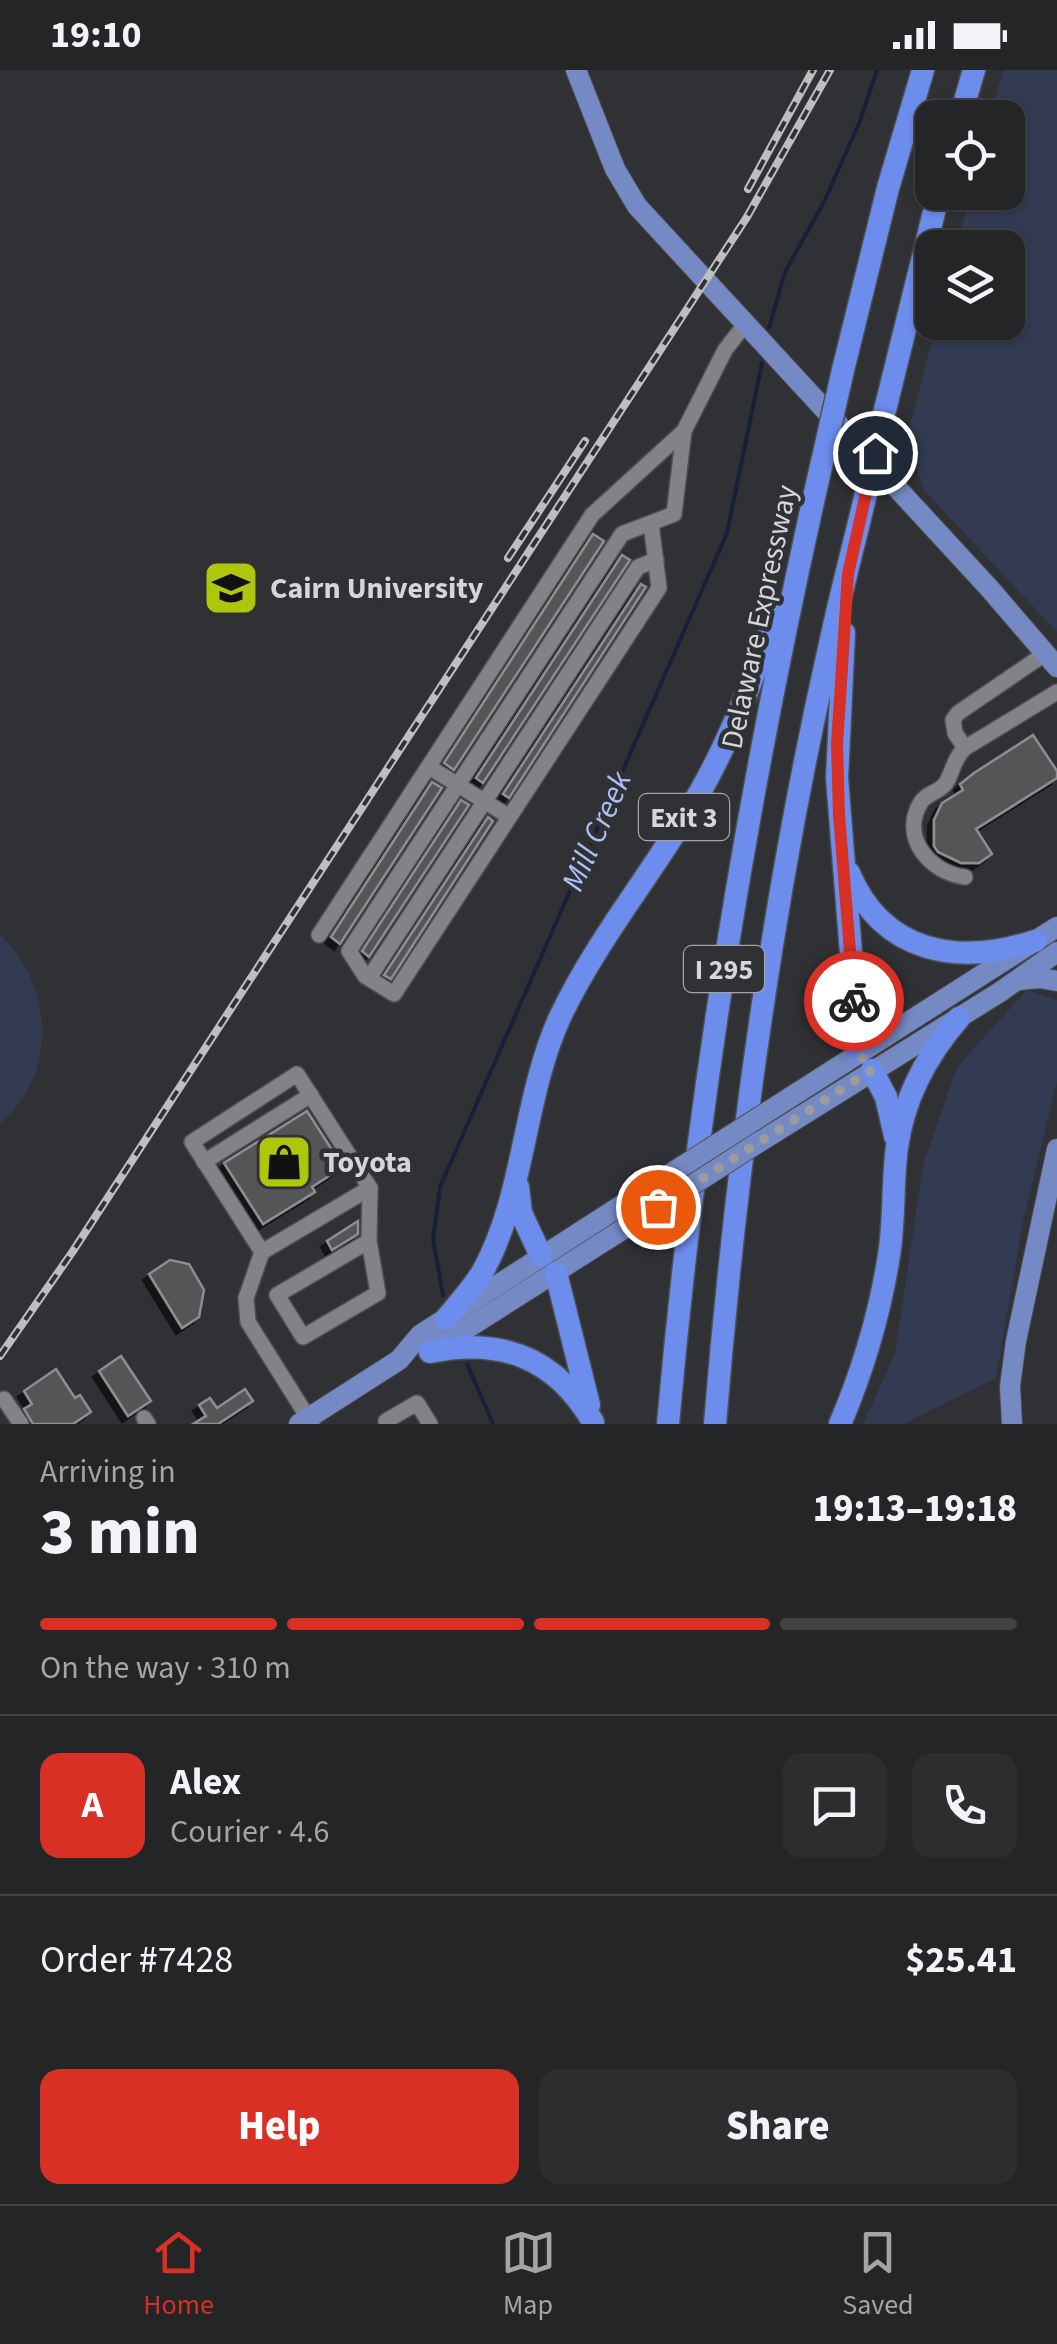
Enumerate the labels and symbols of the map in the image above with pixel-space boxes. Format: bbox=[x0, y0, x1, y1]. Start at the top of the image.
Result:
pin bbox=[833, 411, 918, 496]
street label: Delaware Expressway bbox=[711, 481, 808, 753]
school or university icon: Cairn University bbox=[201, 558, 261, 618]
place label: Cairn University bbox=[270, 567, 484, 610]
water label: Mill Creek bbox=[550, 764, 644, 899]
road number: Exit 3 bbox=[639, 794, 729, 840]
road number: I 295 bbox=[684, 946, 764, 992]
courier bbox=[804, 951, 904, 1051]
shop icon: Toyota bbox=[254, 1132, 314, 1192]
place label: Toyota bbox=[323, 1141, 412, 1184]
pin bbox=[616, 1165, 701, 1250]

